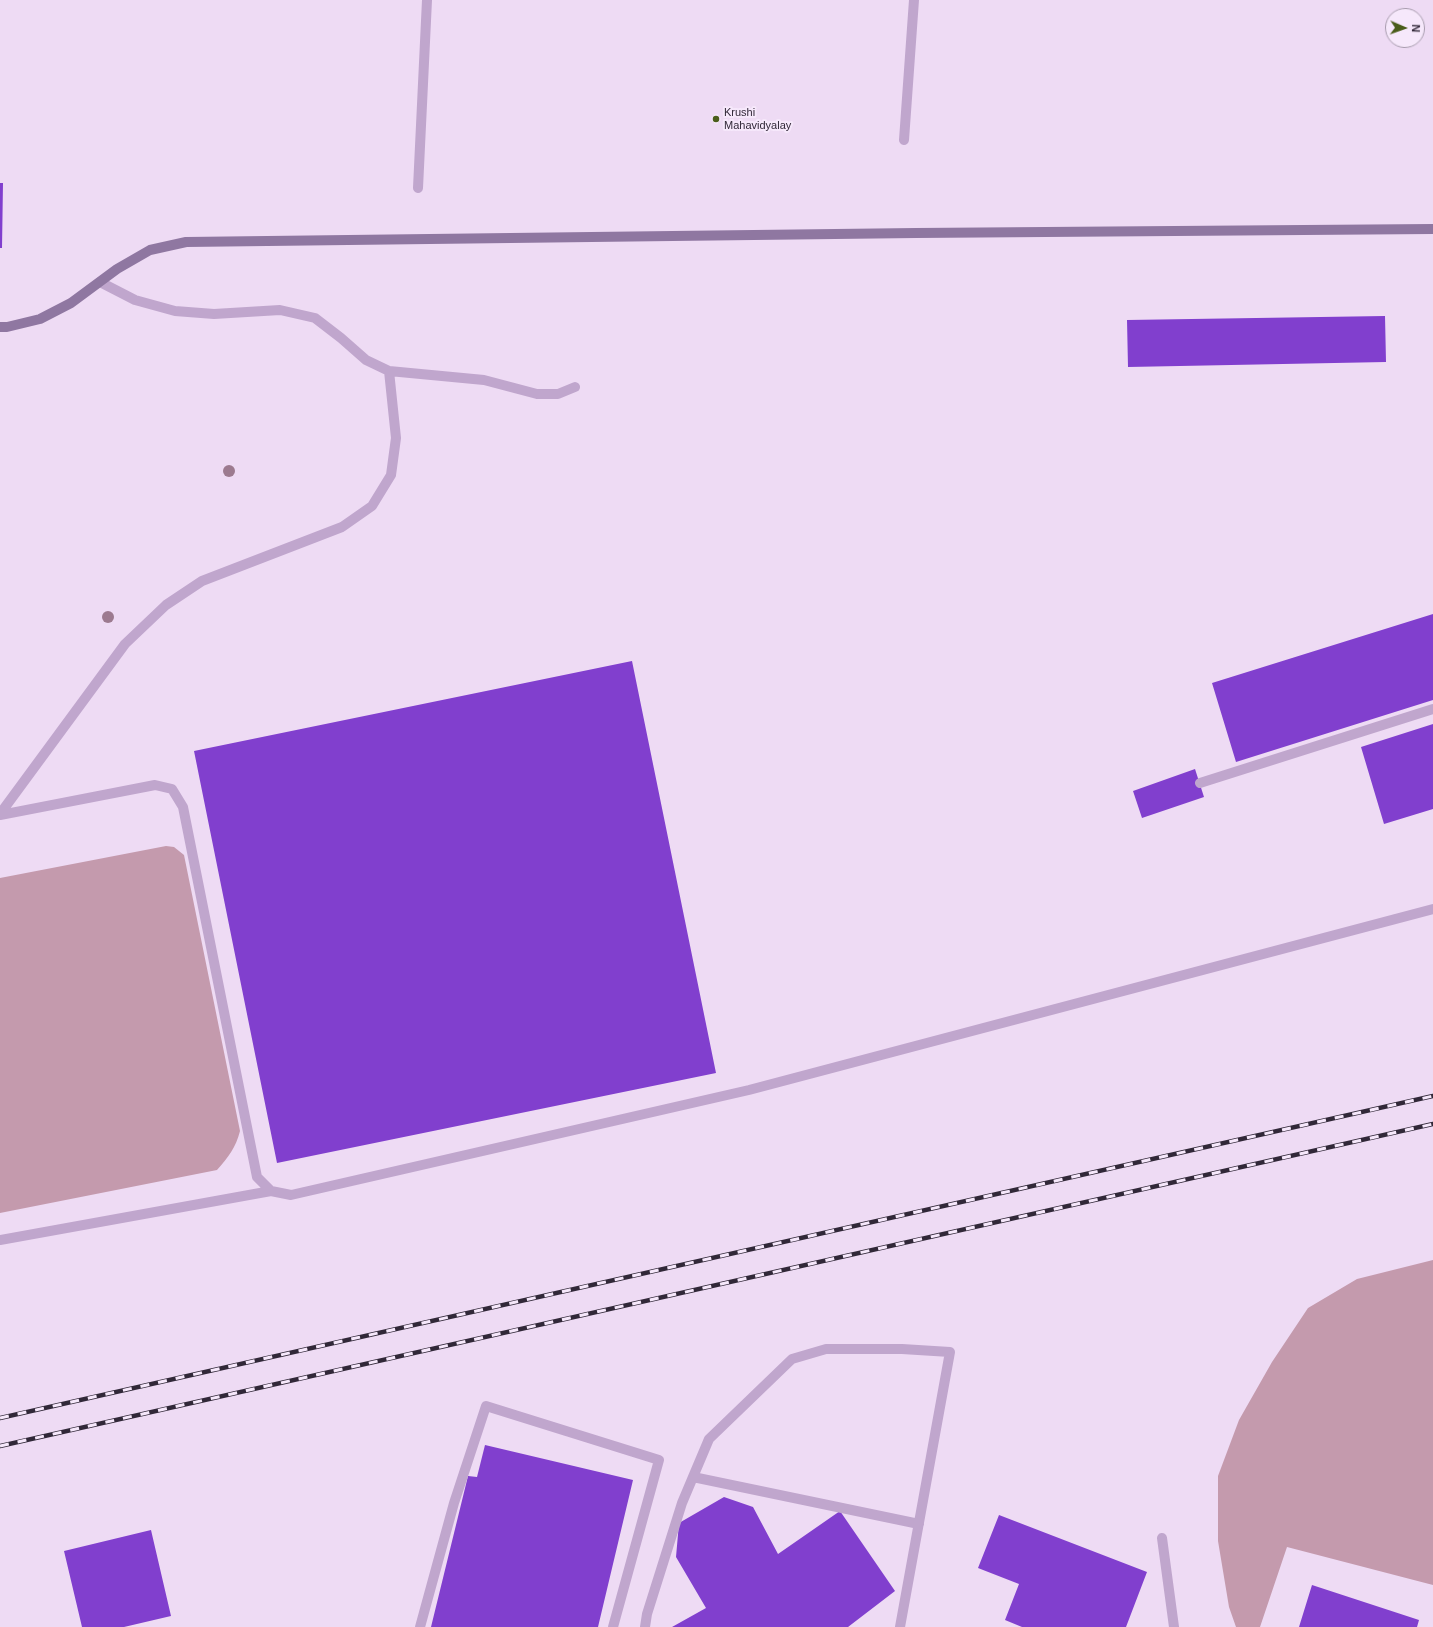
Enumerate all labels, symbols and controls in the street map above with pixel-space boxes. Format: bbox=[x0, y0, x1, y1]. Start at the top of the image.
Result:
north arrow bbox=[1385, 8, 1425, 48]
text: N bbox=[1410, 24, 1422, 33]
place label: Krushi Mahavidyalay bbox=[724, 106, 791, 132]
marker: Krushi Mahavidyalay bbox=[711, 114, 721, 124]

